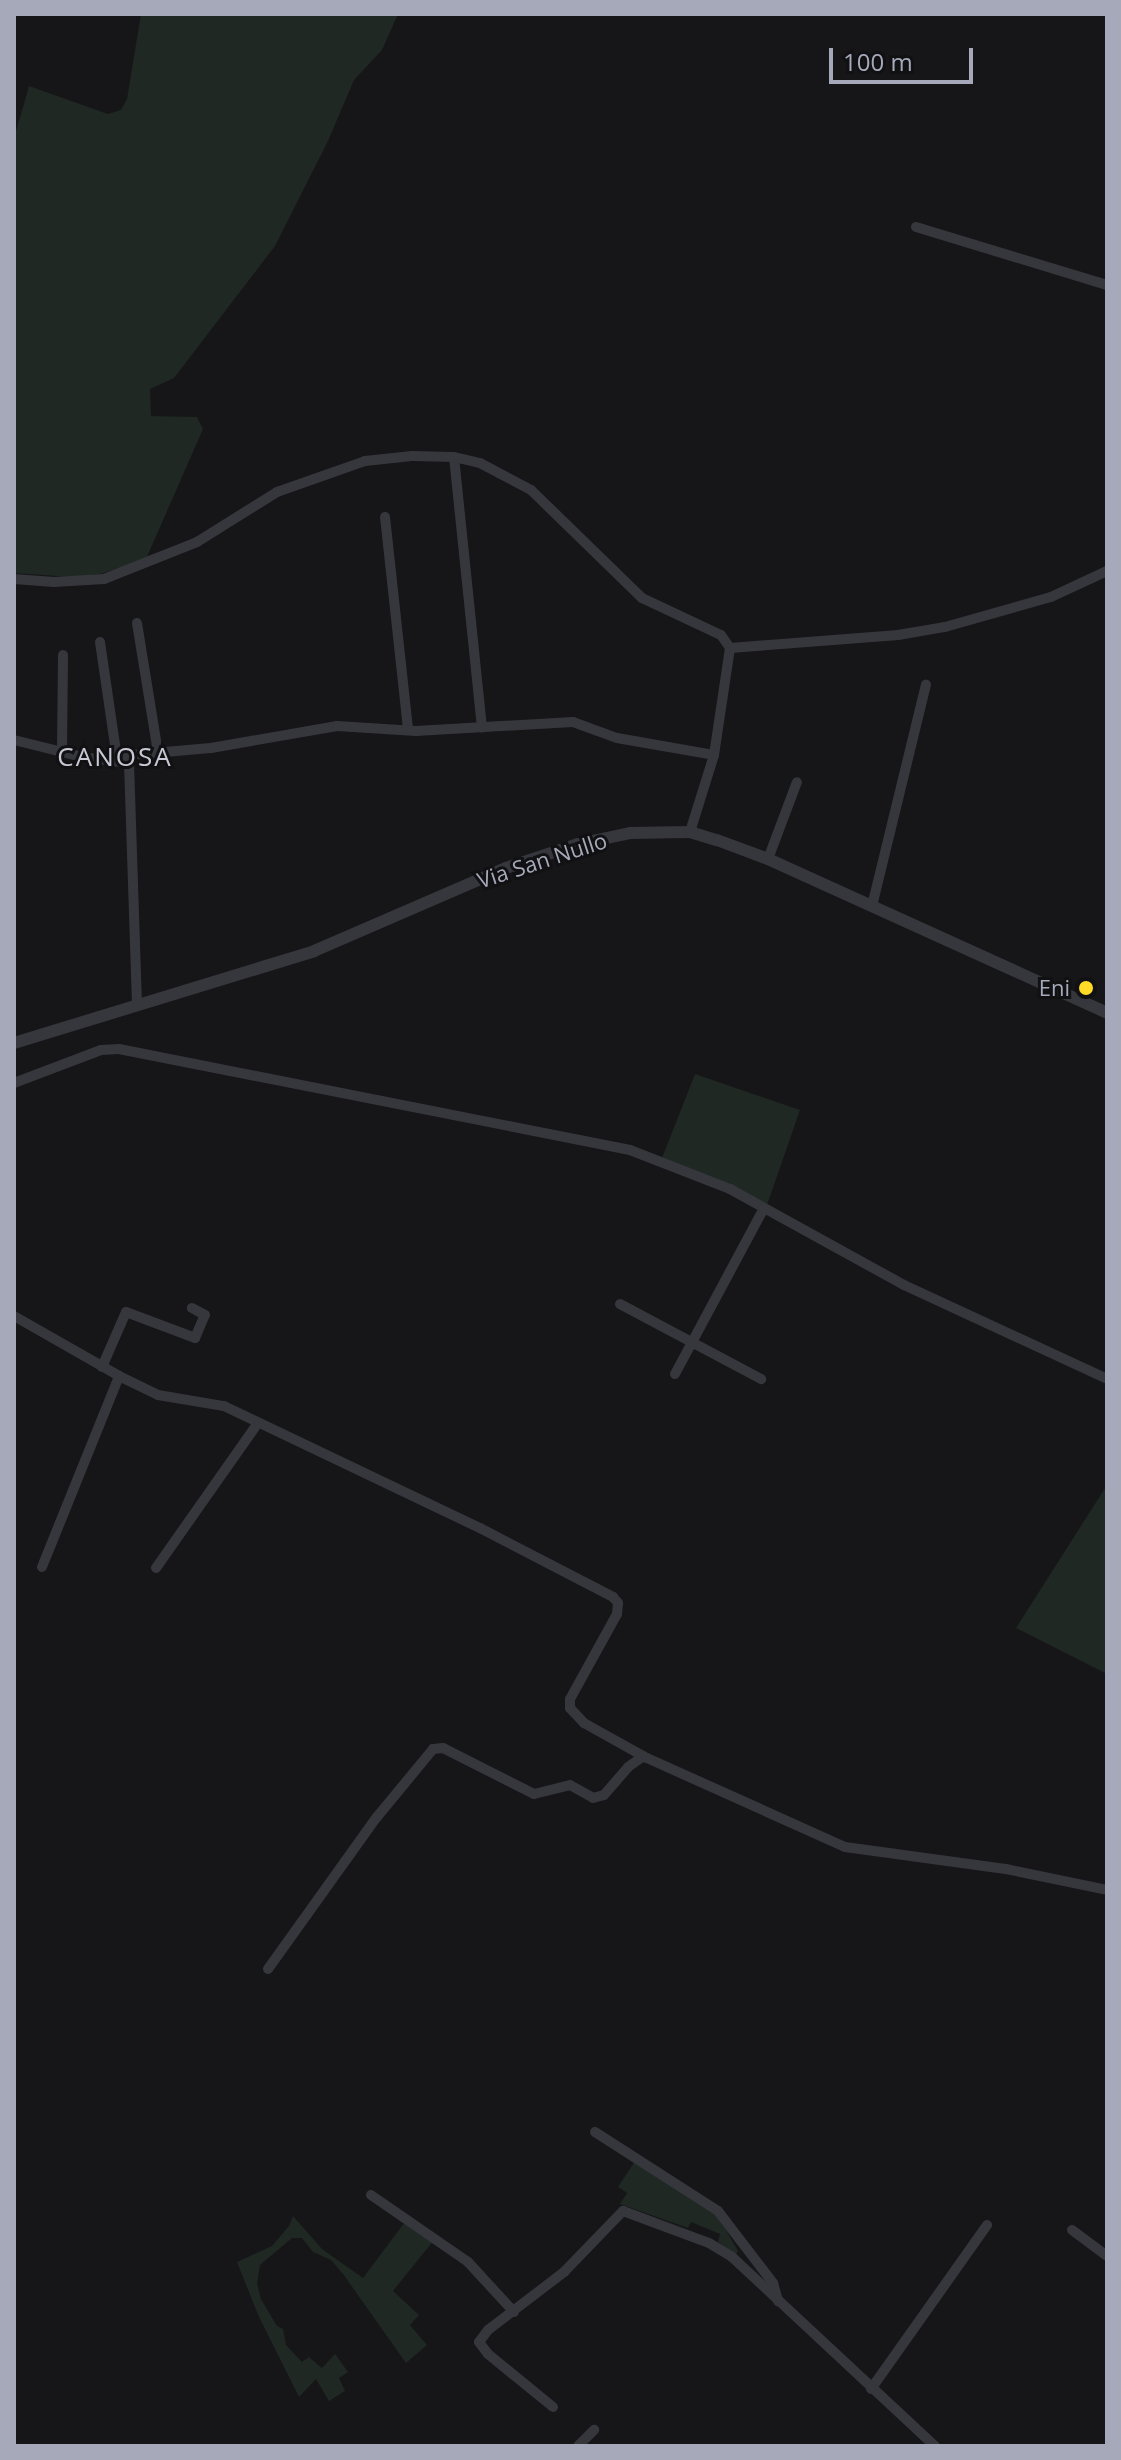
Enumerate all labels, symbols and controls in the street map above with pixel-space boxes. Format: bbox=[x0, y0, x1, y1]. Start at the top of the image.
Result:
scale bar bbox=[833, 32, 977, 82]
text: 100 m bbox=[843, 45, 913, 78]
district label: CANOSA bbox=[57, 741, 173, 773]
street label: Via San Nullo bbox=[474, 827, 610, 893]
place label: Eni bbox=[1039, 975, 1070, 1001]
marker: Eni bbox=[1077, 979, 1095, 997]

